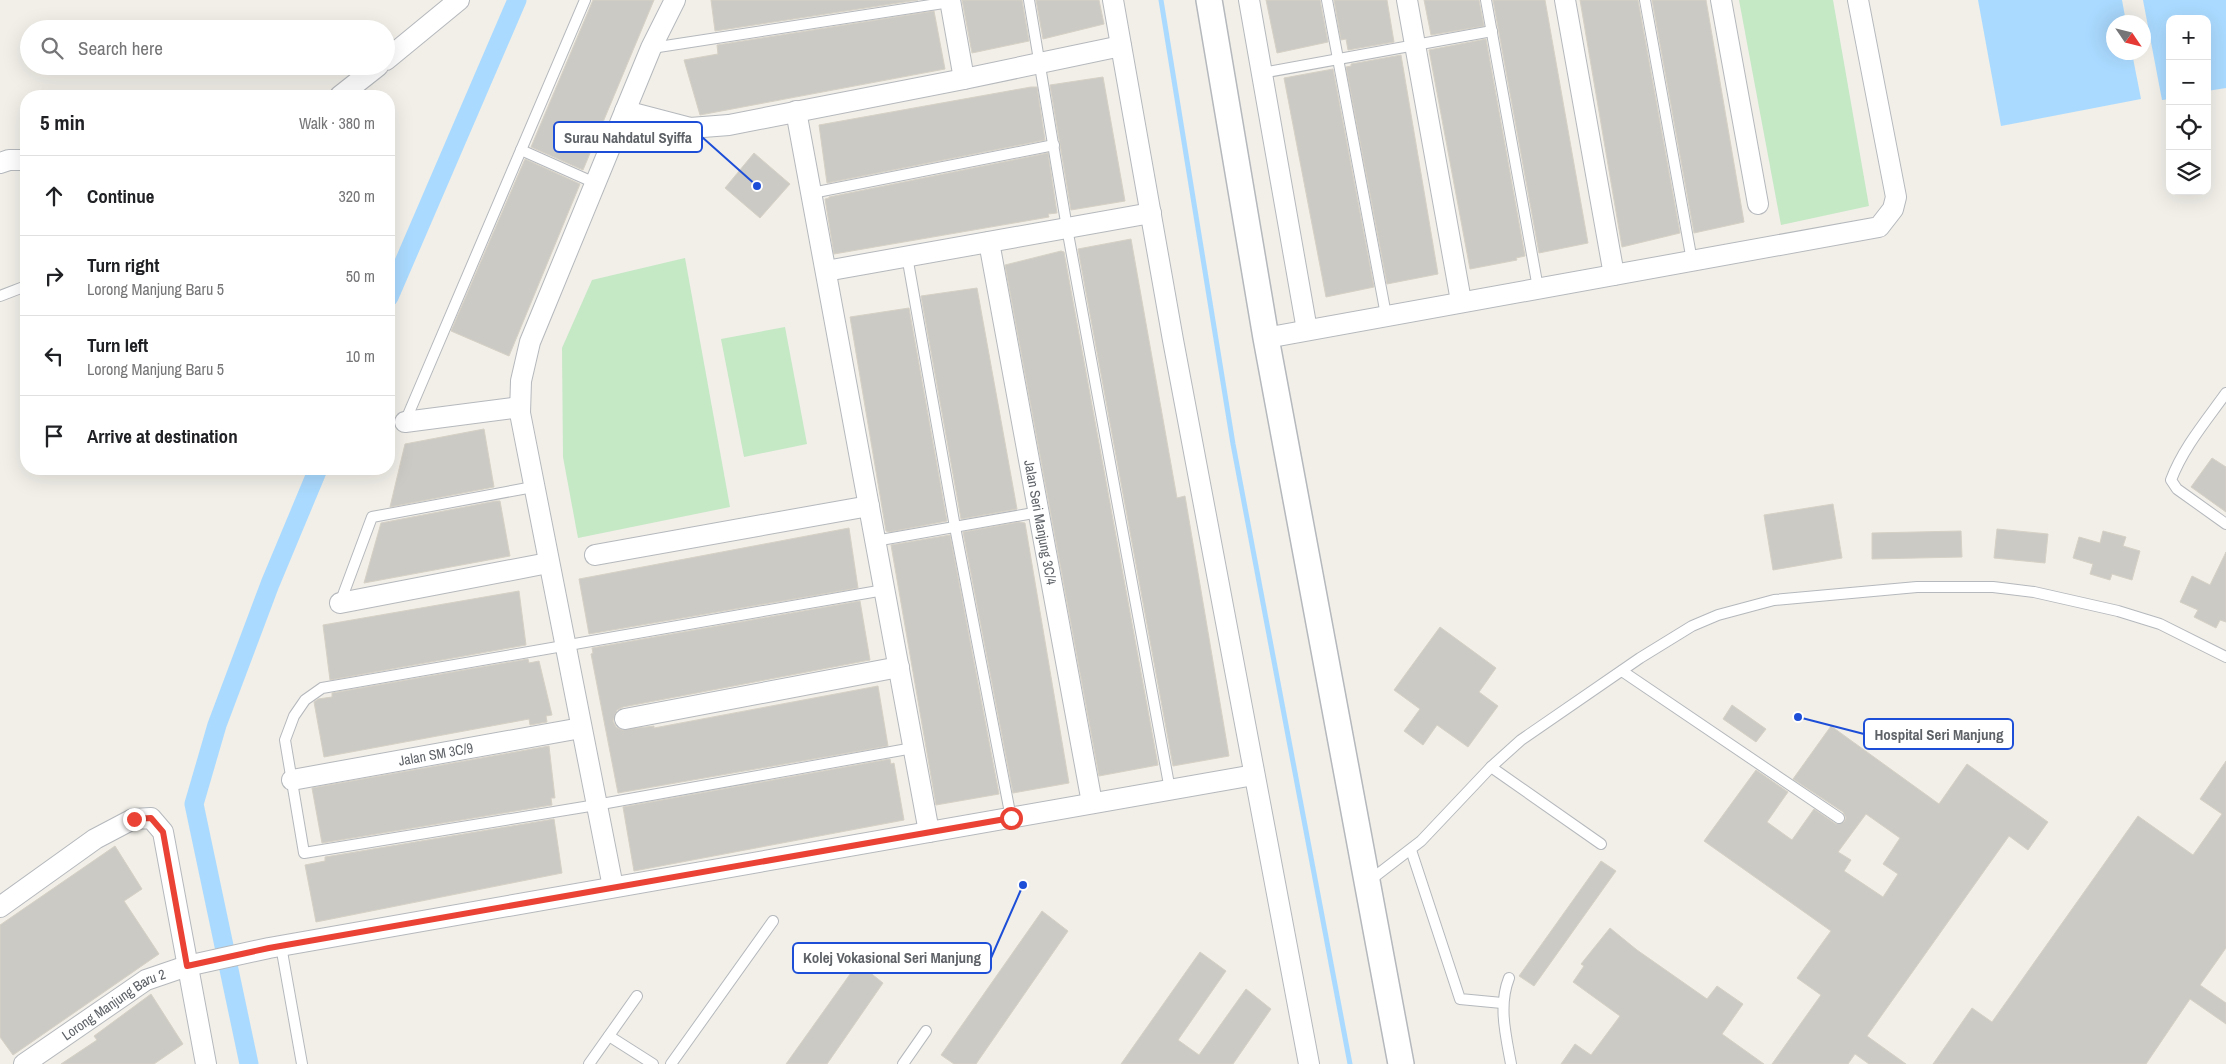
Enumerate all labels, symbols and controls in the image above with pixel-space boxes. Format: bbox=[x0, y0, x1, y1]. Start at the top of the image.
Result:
north arrow bbox=[2106, 15, 2151, 60]
map controls bbox=[2166, 15, 2211, 195]
button: + bbox=[2166, 15, 2211, 60]
search box bbox=[20, 20, 395, 75]
icon: search bbox=[38, 34, 66, 62]
text: Search here bbox=[78, 35, 163, 61]
button: − bbox=[2166, 60, 2211, 105]
button: locate bbox=[2166, 105, 2211, 150]
text: 5 min bbox=[40, 108, 85, 137]
text: Walk · 380 m bbox=[299, 112, 375, 134]
callout: Surau Nahdatul Syiffa bbox=[554, 122, 702, 152]
text: Surau Nahdatul Syiffa bbox=[564, 127, 692, 148]
button: layers bbox=[2166, 150, 2211, 195]
icon: ahead bbox=[40, 182, 68, 210]
text: Continue bbox=[87, 183, 155, 209]
text: 320 m bbox=[339, 185, 375, 207]
text: Turn right bbox=[87, 252, 159, 278]
icon: right bbox=[40, 262, 68, 290]
text: 50 m bbox=[346, 265, 375, 287]
text: Lorong Manjung Baru 5 bbox=[87, 278, 224, 300]
text: Turn left bbox=[87, 332, 148, 358]
icon: left bbox=[40, 342, 68, 370]
text: 10 m bbox=[346, 345, 375, 367]
text: Lorong Manjung Baru 5 bbox=[87, 358, 224, 380]
icon: arrive bbox=[40, 422, 68, 450]
text: Arrive at destination bbox=[87, 423, 238, 449]
street label: Jalan Seri Manjung 3C/4 bbox=[1020, 458, 1061, 587]
callout: Hospital Seri Manjung bbox=[1864, 719, 2013, 749]
text: Hospital Seri Manjung bbox=[1874, 724, 2004, 745]
street label: Jalan SM 3C/9 bbox=[397, 739, 474, 770]
route start bbox=[1000, 807, 1023, 830]
route end bbox=[123, 808, 146, 831]
callout: Kolej Vokasional Seri Manjung bbox=[793, 943, 991, 973]
text: Kolej Vokasional Seri Manjung bbox=[803, 947, 982, 968]
street label: Lorong Manjung Baru 2 bbox=[58, 965, 168, 1044]

